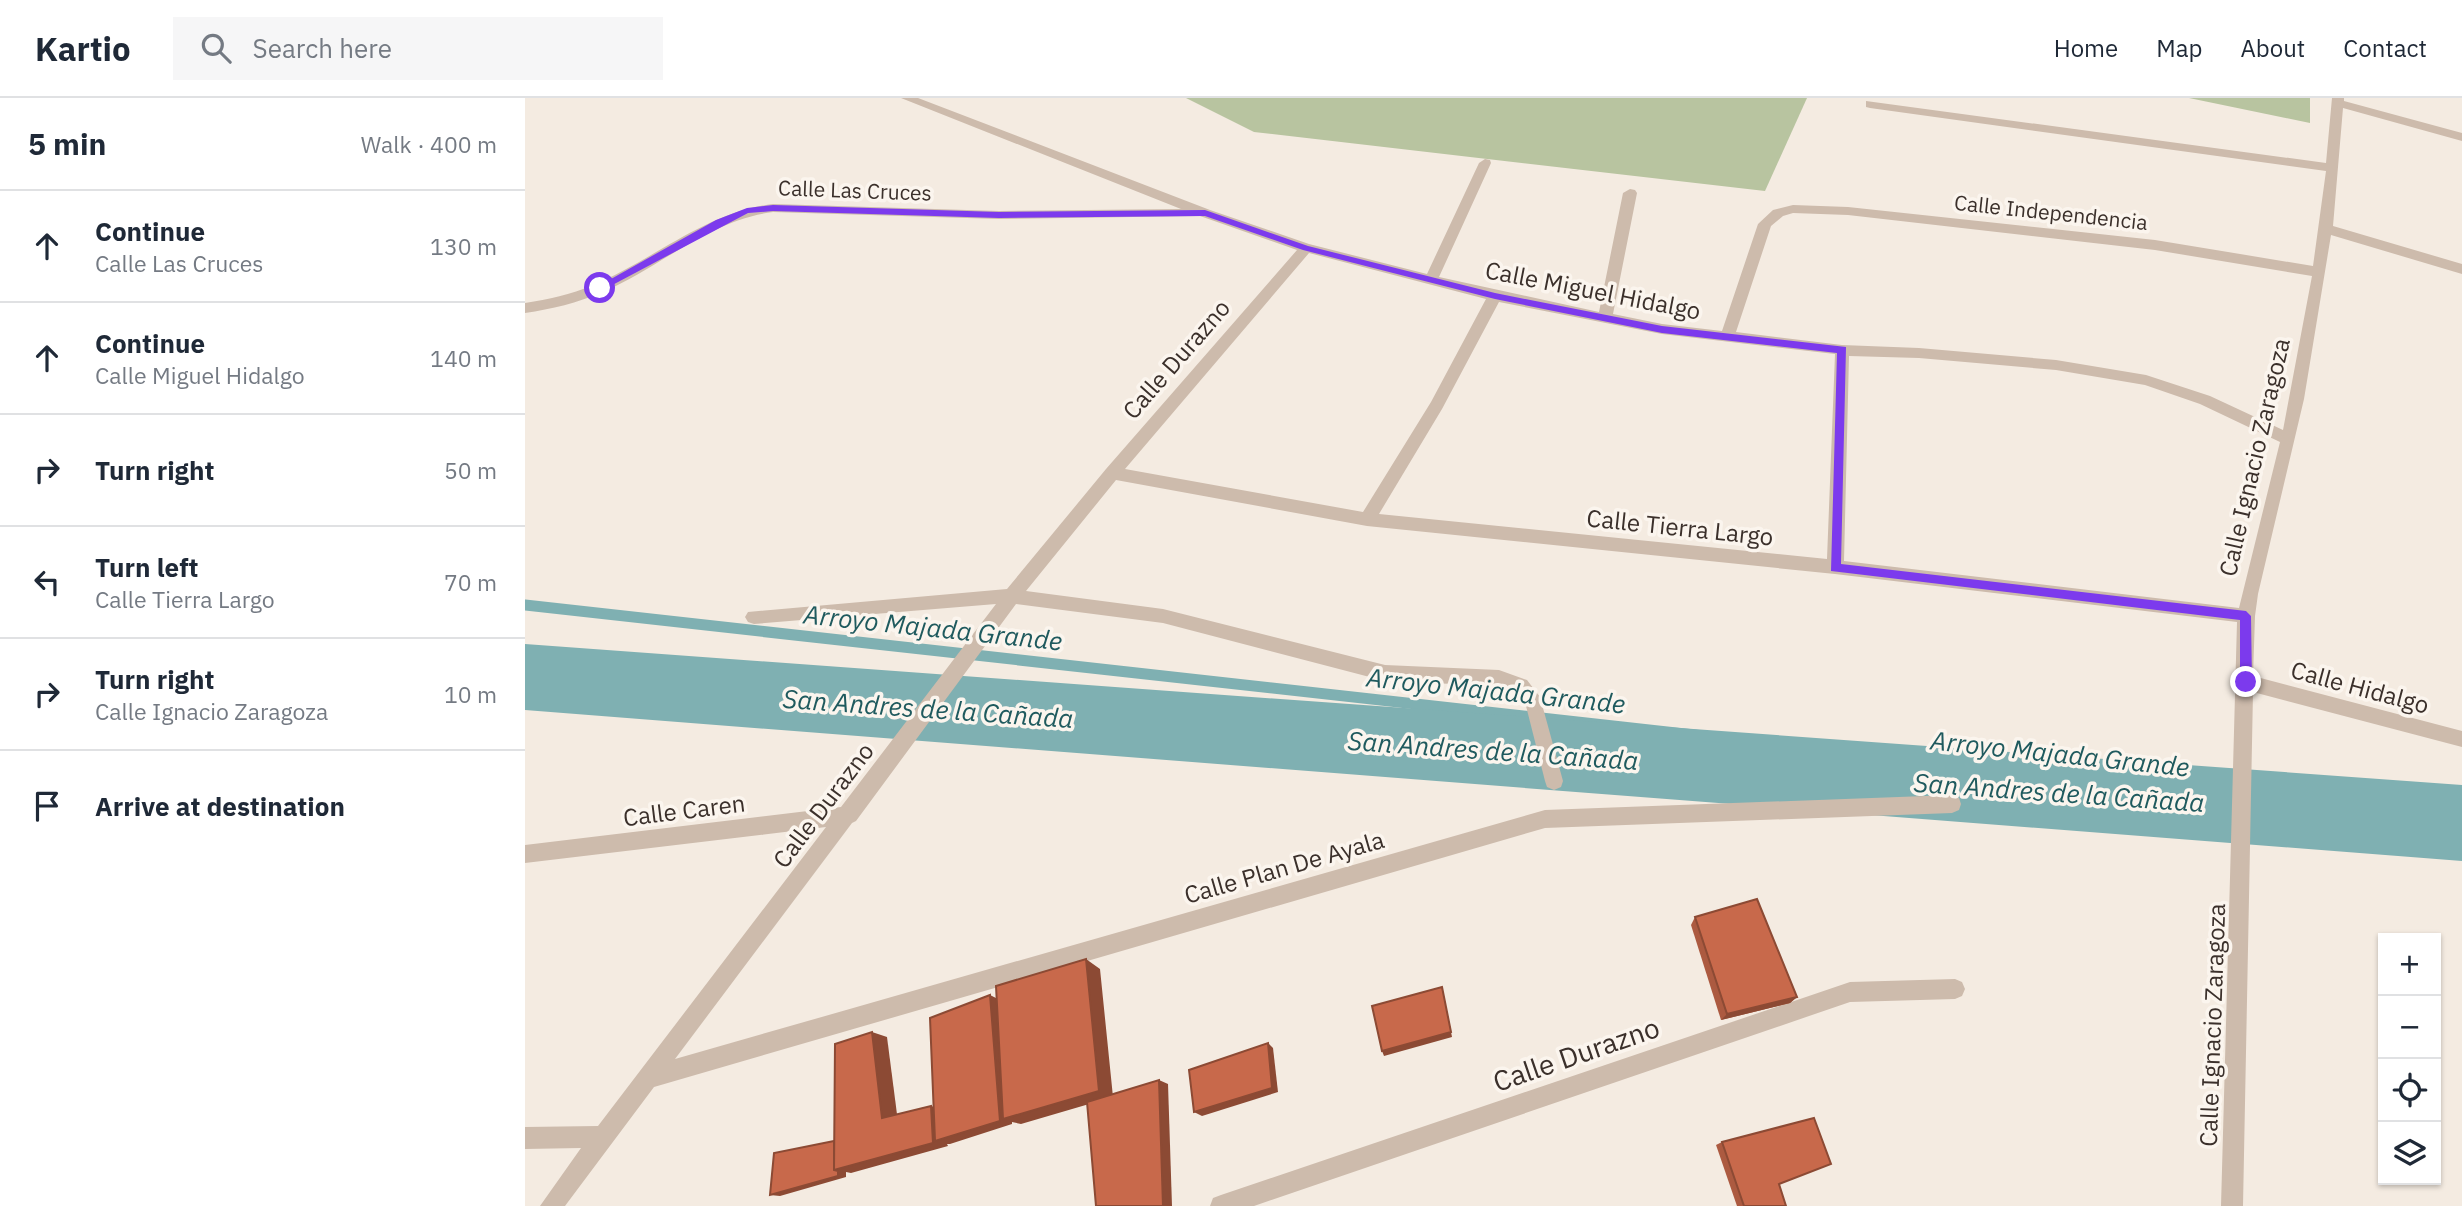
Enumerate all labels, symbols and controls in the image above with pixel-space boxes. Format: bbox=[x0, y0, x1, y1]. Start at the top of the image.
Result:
search box bbox=[173, 17, 663, 80]
text: Kartio bbox=[35, 27, 131, 70]
icon: search bbox=[197, 29, 235, 67]
text: Search here bbox=[253, 31, 392, 65]
text: Home bbox=[2054, 32, 2118, 64]
text: Map bbox=[2156, 32, 2202, 64]
text: About bbox=[2240, 32, 2305, 64]
text: Contact bbox=[2343, 32, 2427, 64]
text: 5 min bbox=[28, 124, 106, 163]
text: Walk · 400 m bbox=[361, 129, 497, 159]
street label: Calle Las Cruces bbox=[778, 173, 932, 207]
street label: Calle Independencia bbox=[1953, 188, 2149, 236]
text: Continue bbox=[95, 214, 205, 248]
icon: ahead bbox=[28, 227, 66, 265]
text: 130 m bbox=[430, 231, 497, 261]
text: Calle Las Cruces bbox=[95, 248, 263, 278]
street label: Calle Miguel Hidalgo bbox=[1483, 253, 1703, 327]
route start bbox=[584, 272, 615, 303]
street label: Calle Durazno bbox=[1115, 292, 1237, 426]
text: Continue bbox=[95, 326, 205, 360]
street label: Calle Ignacio Zaragoza bbox=[2211, 335, 2297, 579]
icon: ahead bbox=[28, 339, 66, 377]
text: 140 m bbox=[430, 343, 497, 373]
text: Calle Miguel Hidalgo bbox=[95, 360, 305, 390]
icon: right bbox=[28, 451, 66, 489]
text: Turn right bbox=[95, 453, 214, 487]
text: 50 m bbox=[444, 455, 497, 485]
street label: Calle Tierra Largo bbox=[1585, 501, 1775, 553]
text: Turn left bbox=[95, 550, 198, 584]
icon: left bbox=[28, 563, 66, 601]
text: 70 m bbox=[444, 567, 497, 597]
text: Calle Tierra Largo bbox=[95, 584, 275, 614]
water label: Arroyo Majada Grande bbox=[801, 596, 1064, 657]
street label: Calle Hidalgo bbox=[2287, 653, 2433, 721]
water label: Arroyo Majada Grande bbox=[1364, 659, 1627, 720]
text: Turn right bbox=[95, 662, 214, 696]
route end bbox=[2230, 666, 2261, 697]
icon: right bbox=[28, 675, 66, 713]
text: 10 m bbox=[444, 679, 497, 709]
water label: San Andres de la Cañada bbox=[781, 681, 1075, 735]
text: Calle Ignacio Zaragoza bbox=[95, 696, 328, 726]
water label: Arroyo Majada Grande bbox=[1928, 722, 2191, 783]
water label: San Andres de la Cañada bbox=[1346, 723, 1640, 777]
street label: Calle Durazno bbox=[765, 736, 881, 874]
water label: San Andres de la Cañada bbox=[1912, 765, 2206, 819]
icon: arrive bbox=[28, 787, 66, 825]
street label: Calle Caren bbox=[621, 787, 747, 833]
text: Arrive at destination bbox=[95, 789, 345, 823]
street label: Calle Plan De Ayala bbox=[1180, 823, 1388, 911]
street label: Calle Ignacio Zaragoza bbox=[2192, 903, 2232, 1147]
map controls bbox=[2378, 933, 2441, 1185]
button: + bbox=[2378, 933, 2441, 996]
button: − bbox=[2378, 996, 2441, 1059]
street label: Calle Durazno bbox=[1488, 1008, 1664, 1100]
button: locate bbox=[2378, 1059, 2441, 1122]
button: layers bbox=[2378, 1122, 2441, 1185]

